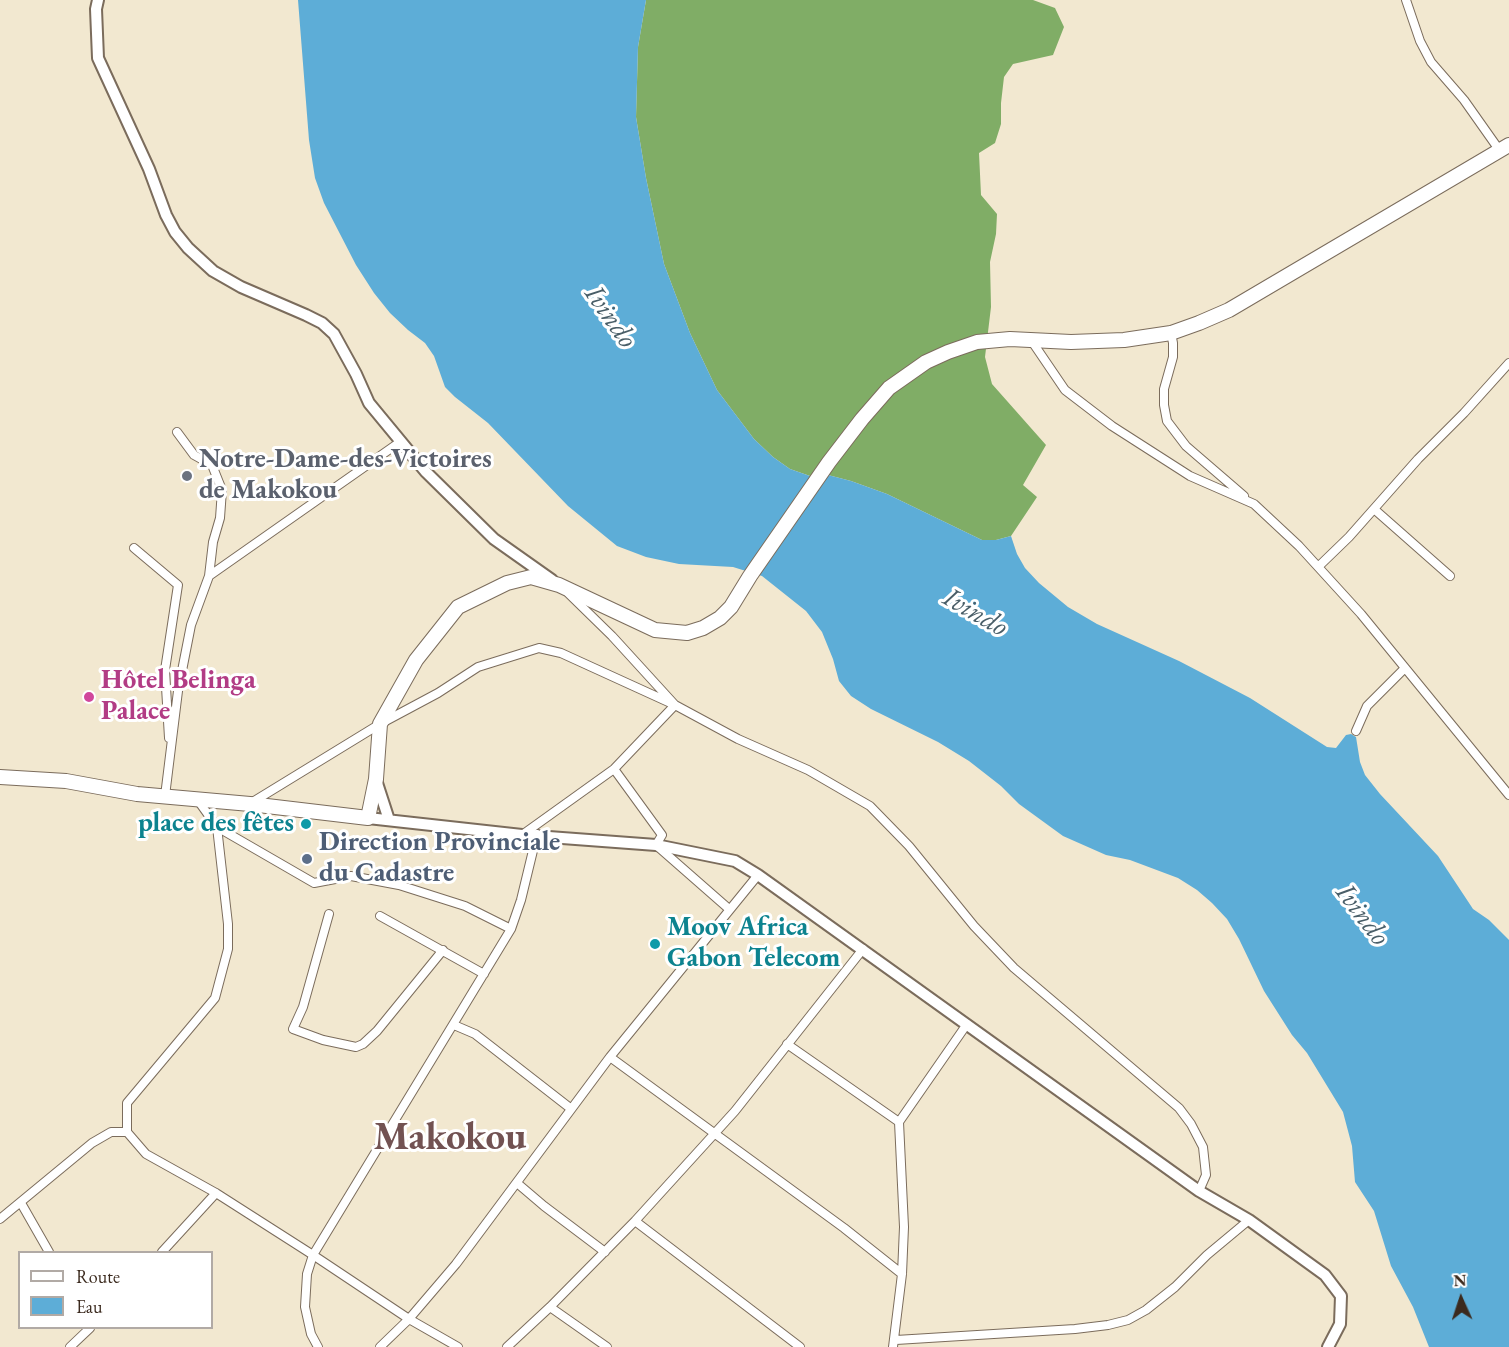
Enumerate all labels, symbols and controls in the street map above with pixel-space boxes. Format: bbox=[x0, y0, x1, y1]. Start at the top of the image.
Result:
water label: Ivindo bbox=[576, 279, 644, 355]
place label: Notre-Dame-des-Victoires de Makokou bbox=[199, 444, 492, 507]
marker: Notre-Dame-des-Victoires de Makokou bbox=[180, 469, 194, 483]
water label: Ivindo bbox=[937, 581, 1013, 645]
place label: Hôtel Belinga Palace bbox=[101, 665, 256, 728]
marker: Hôtel Belinga Palace bbox=[82, 690, 96, 704]
place label: place des fêtes bbox=[138, 808, 294, 840]
marker: place des fêtes bbox=[299, 817, 313, 831]
place label: Direction Provinciale du Cadastre bbox=[319, 827, 560, 890]
marker: Direction Provinciale du Cadastre bbox=[300, 852, 314, 866]
water label: Ivindo bbox=[1328, 877, 1396, 953]
place label: Moov Africa Gabon Telecom bbox=[667, 912, 840, 975]
marker: Moov Africa Gabon Telecom bbox=[648, 937, 662, 951]
district label: Makokou bbox=[373, 1115, 527, 1161]
legend bbox=[18, 1251, 213, 1329]
text: Route bbox=[76, 1265, 120, 1288]
north arrow bbox=[1431, 1269, 1491, 1329]
text: N bbox=[1453, 1270, 1467, 1291]
text: Eau bbox=[76, 1295, 102, 1318]

